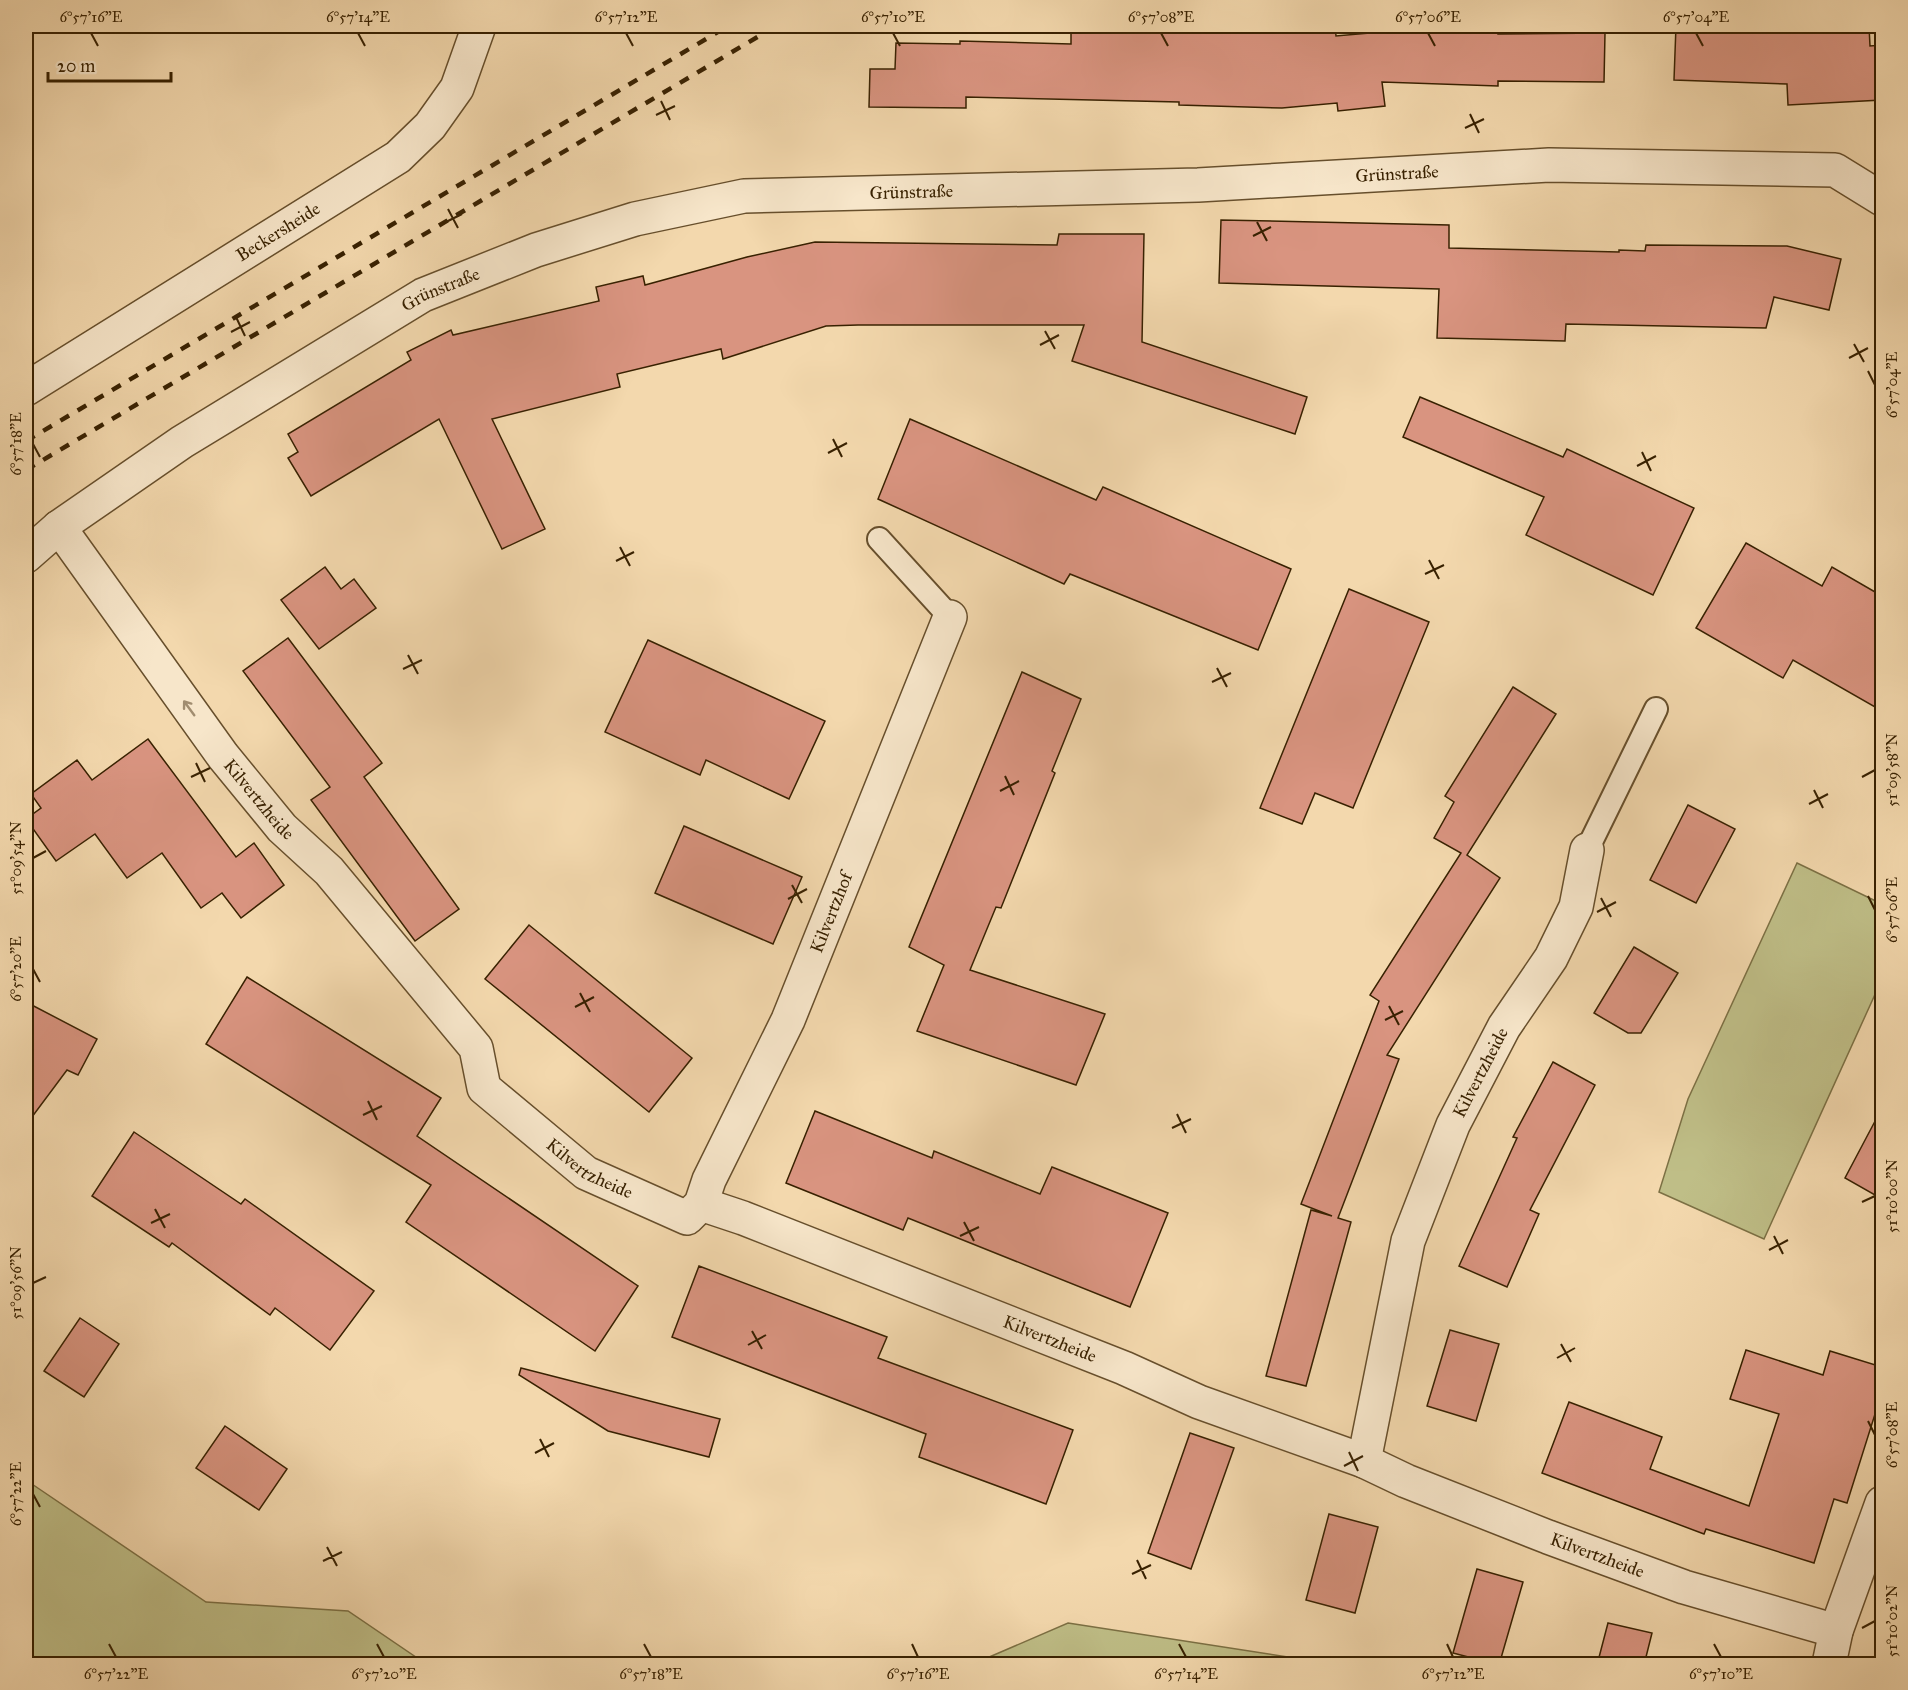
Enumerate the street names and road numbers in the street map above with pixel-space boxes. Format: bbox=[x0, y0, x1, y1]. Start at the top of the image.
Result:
street label: Grünstraße bbox=[1355, 160, 1439, 187]
street label: Grünstraße bbox=[869, 180, 953, 204]
street label: Beckersheide bbox=[232, 197, 324, 266]
street label: Grünstraße bbox=[397, 263, 483, 317]
street label: Kilvertzheide bbox=[219, 754, 299, 845]
street label: Kilvertzhof bbox=[805, 866, 858, 956]
street label: Kilvertzheide bbox=[1448, 1024, 1513, 1121]
street label: Kilvertzheide bbox=[542, 1134, 636, 1203]
street label: Kilvertzheide bbox=[1000, 1310, 1100, 1367]
street label: Kilvertzheide bbox=[1547, 1528, 1647, 1582]

